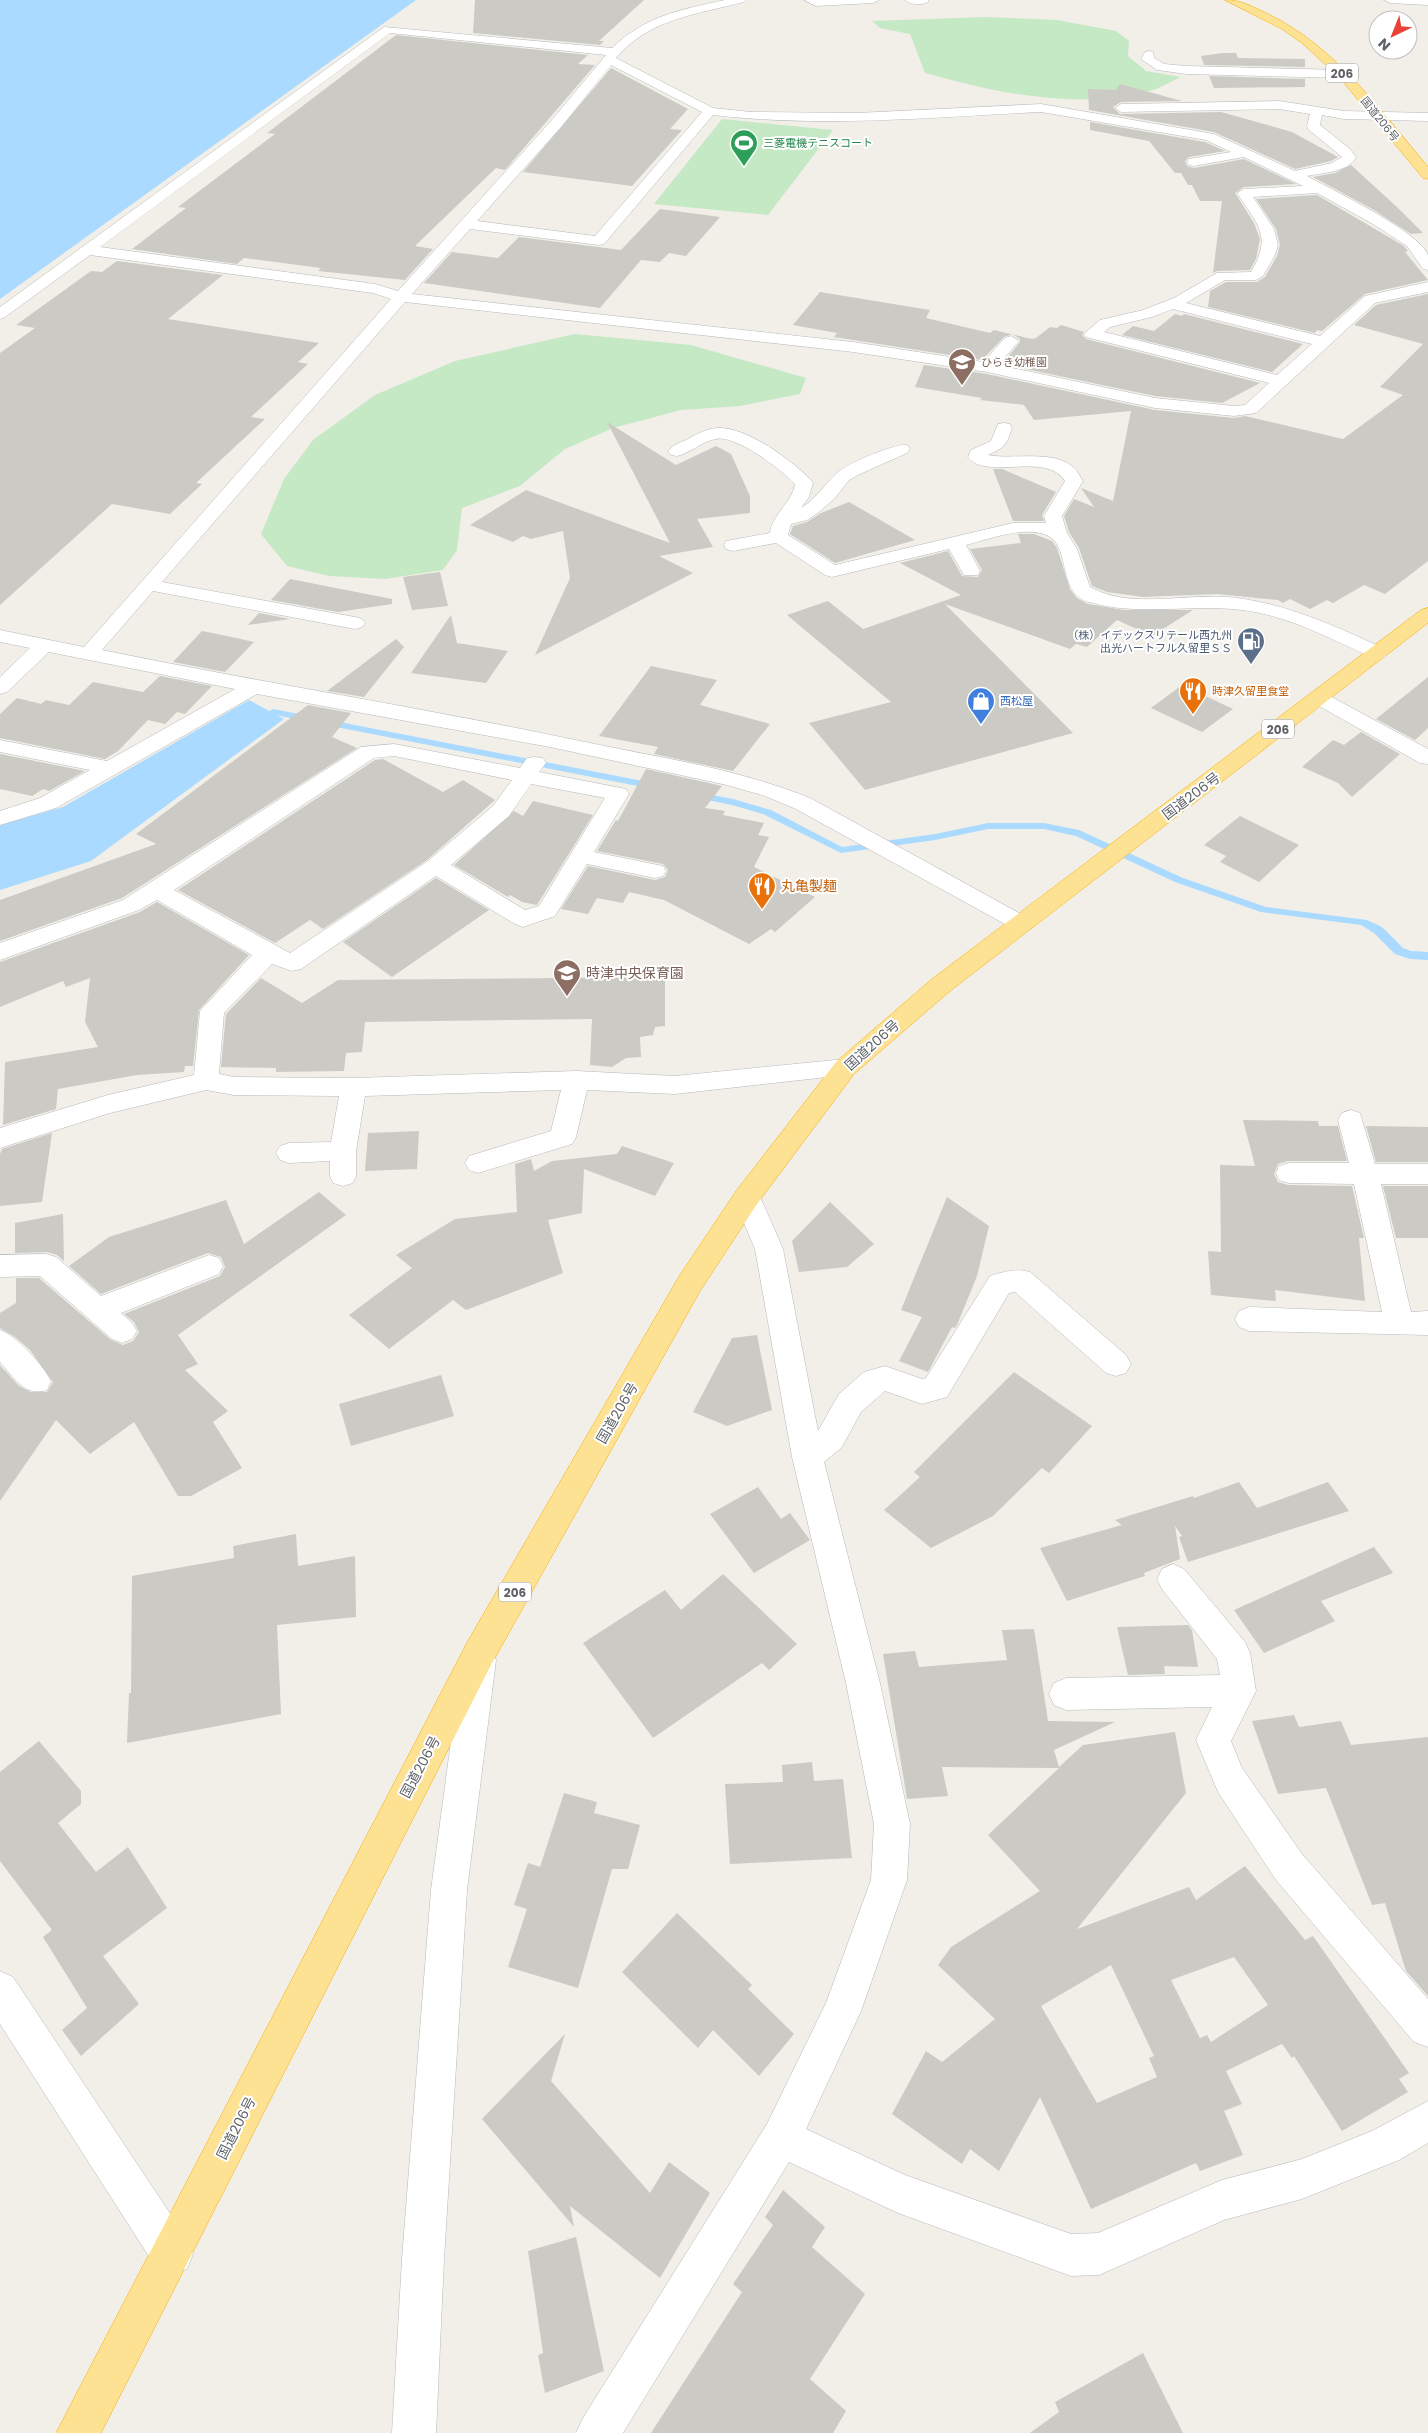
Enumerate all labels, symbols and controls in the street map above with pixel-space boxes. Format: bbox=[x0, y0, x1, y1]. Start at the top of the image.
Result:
north arrow bbox=[1368, 10, 1418, 60]
text: N bbox=[1373, 34, 1395, 55]
road number: 206 bbox=[1326, 64, 1358, 82]
street label: 国道206号 bbox=[1357, 93, 1403, 145]
sports icon: 三菱電機テニスコート bbox=[729, 128, 759, 167]
place label: 三菱電機テニスコート bbox=[763, 135, 873, 151]
school or university icon: ひらき幼稚園 bbox=[947, 347, 977, 386]
place label: ひらき幼稚園 bbox=[981, 354, 1047, 370]
fuel station icon: （株）イデックスリテール西九州 出光ハートフル久留里ＳＳ bbox=[1236, 626, 1266, 665]
place label: （株）イデックスリテール西九州 出光ハートフル久留里ＳＳ bbox=[1067, 627, 1232, 656]
restaurant icon: 時津久留里食堂 bbox=[1178, 676, 1208, 715]
place label: 時津久留里食堂 bbox=[1212, 683, 1289, 699]
shop icon: 西松屋 bbox=[966, 686, 996, 725]
place label: 西松屋 bbox=[1000, 693, 1033, 709]
road number: 206 bbox=[1262, 720, 1294, 739]
street label: 国道206号 bbox=[1158, 768, 1224, 824]
restaurant icon: 丸亀製麺 bbox=[747, 871, 777, 910]
place label: 丸亀製麺 bbox=[781, 876, 837, 896]
school or university icon: 時津中央保育園 bbox=[552, 958, 582, 997]
place label: 時津中央保育園 bbox=[586, 963, 684, 983]
street label: 国道206号 bbox=[840, 1015, 904, 1075]
street label: 国道206号 bbox=[591, 1379, 643, 1447]
road number: 206 bbox=[499, 1582, 531, 1601]
street label: 国道206号 bbox=[395, 1732, 445, 1802]
street label: 国道206号 bbox=[212, 2093, 260, 2163]

